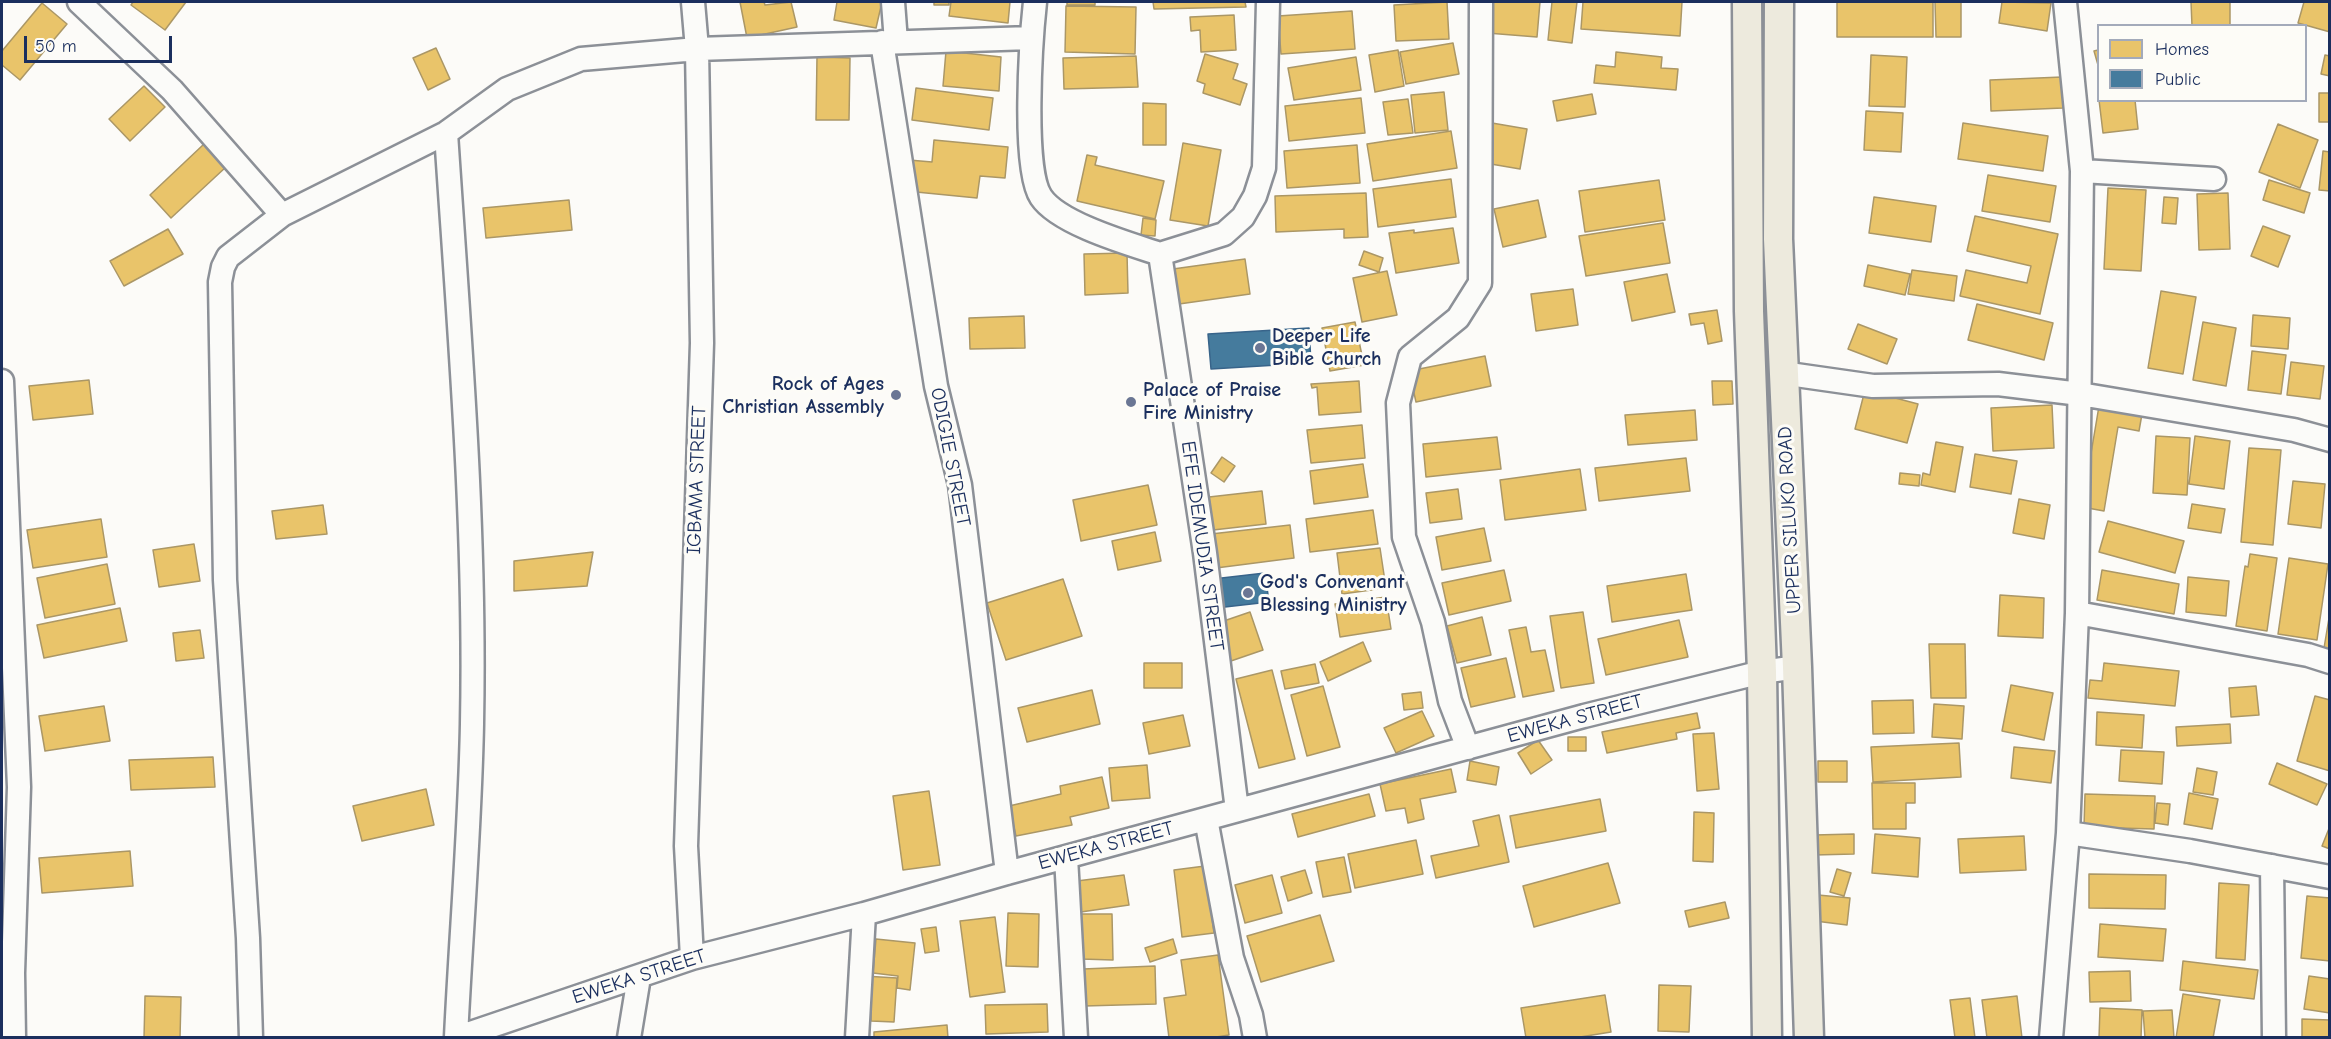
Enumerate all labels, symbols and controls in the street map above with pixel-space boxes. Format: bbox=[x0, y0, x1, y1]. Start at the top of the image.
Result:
scale bar bbox=[27, 24, 176, 62]
legend bbox=[2097, 24, 2307, 102]
text: 50 m bbox=[35, 36, 77, 57]
text: Homes bbox=[2155, 39, 2209, 60]
text: Public bbox=[2155, 69, 2201, 90]
place label: Deeper Life Bible Church bbox=[1272, 324, 1382, 371]
marker: Deeper Life Bible Church bbox=[1253, 341, 1267, 355]
place label: Rock of Ages Christian Assembly bbox=[722, 372, 884, 419]
place label: Palace of Praise Fire Ministry bbox=[1143, 378, 1281, 425]
street label: ODIGIE STREET bbox=[925, 386, 975, 528]
marker: Rock of Ages Christian Assembly bbox=[889, 388, 903, 402]
marker: Palace of Praise Fire Ministry bbox=[1124, 395, 1138, 409]
street label: IGBAMA STREET bbox=[682, 405, 712, 555]
street label: UPPER SILUKO ROAD bbox=[1773, 426, 1807, 614]
street label: EFE IDEMUDIA STREET bbox=[1175, 440, 1229, 652]
place label: God's Convenant Blessing Ministry bbox=[1260, 570, 1407, 617]
marker: God's Convenant Blessing Ministry bbox=[1241, 586, 1255, 600]
street label: EWEKA STREET bbox=[1505, 689, 1645, 749]
street label: EWEKA STREET bbox=[1036, 816, 1176, 876]
street label: EWEKA STREET bbox=[569, 944, 709, 1010]

